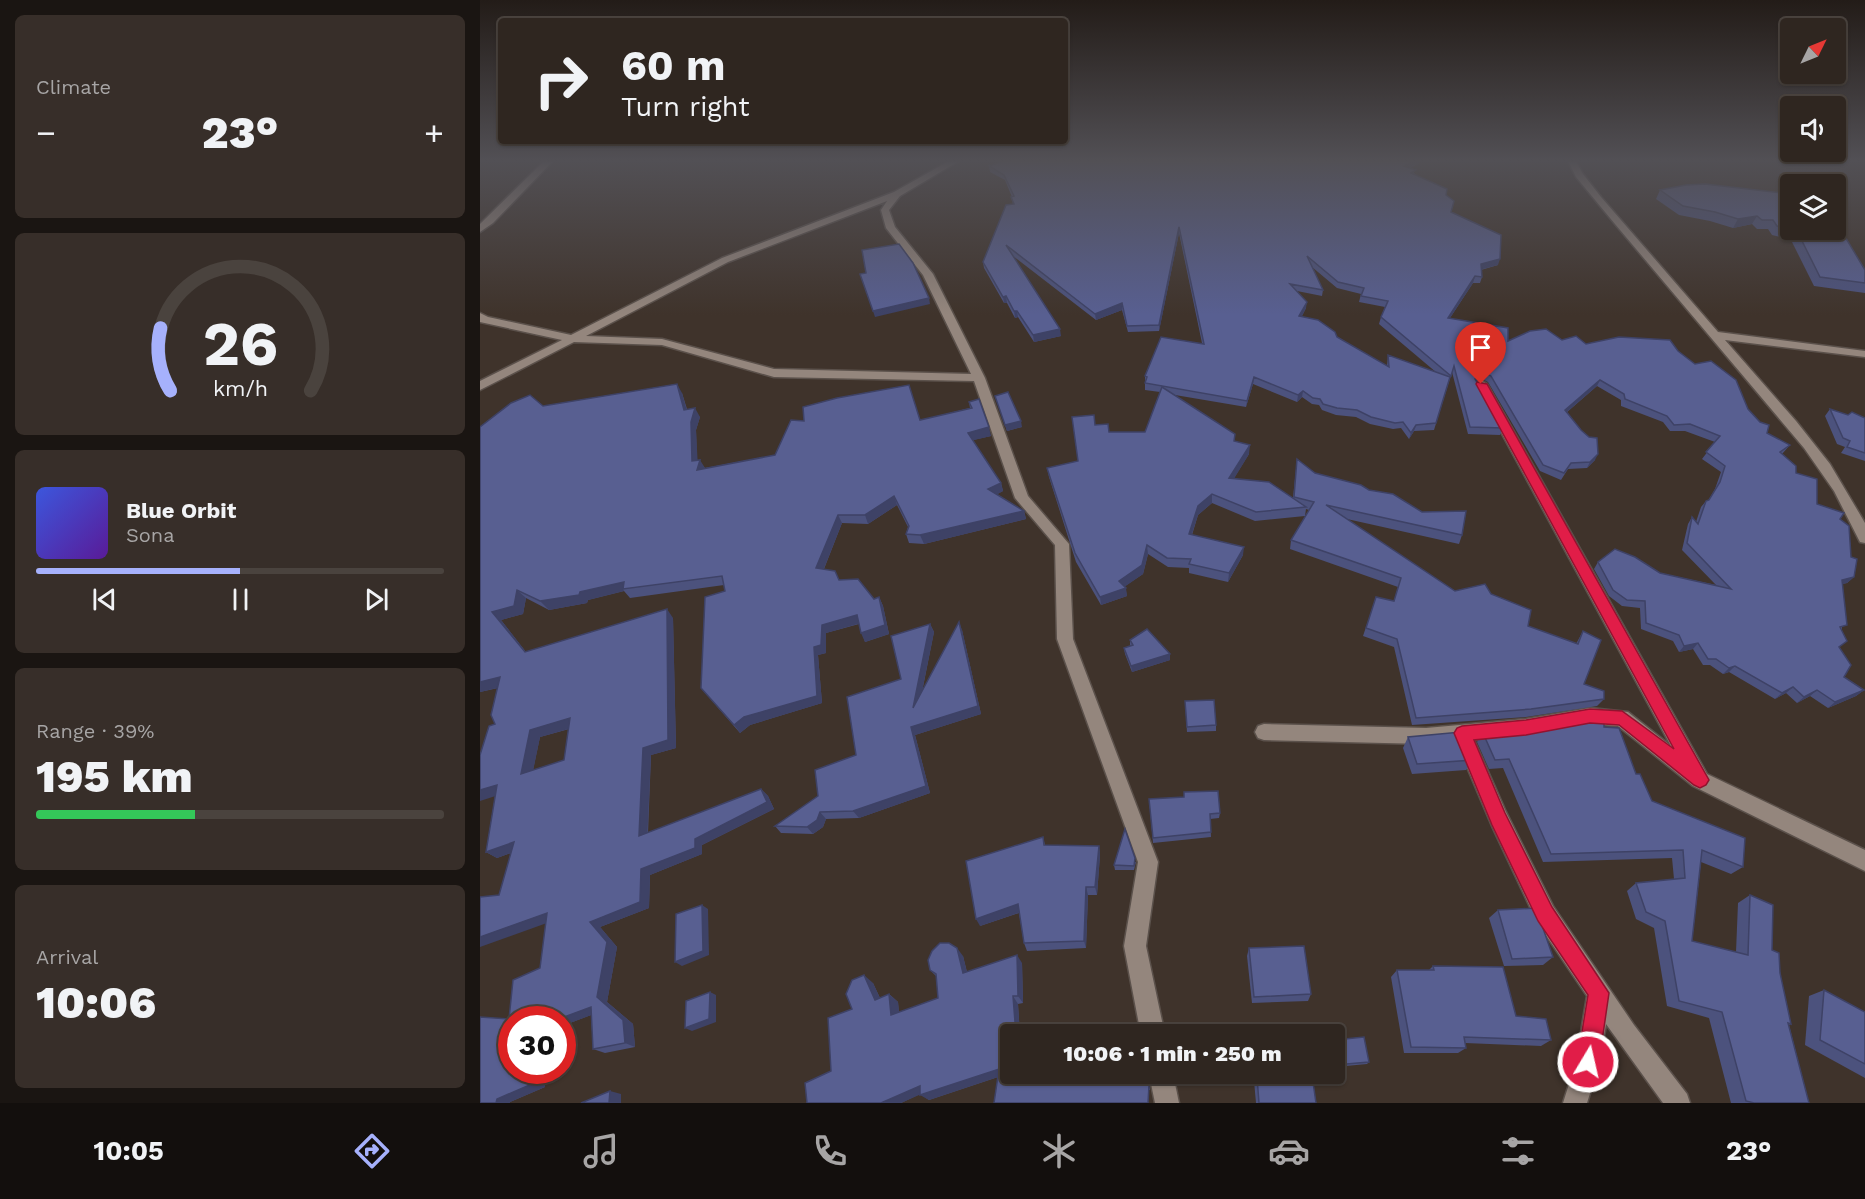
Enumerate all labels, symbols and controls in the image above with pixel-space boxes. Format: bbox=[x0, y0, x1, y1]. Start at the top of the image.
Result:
north arrow bbox=[1780, 18, 1846, 84]
map controls bbox=[1780, 18, 1846, 240]
text: 60 m bbox=[621, 41, 725, 90]
icon: right bbox=[522, 42, 600, 120]
text: Climate bbox=[36, 75, 111, 99]
text: Turn right bbox=[621, 91, 750, 123]
button: sound bbox=[1780, 96, 1846, 162]
text: 23° bbox=[202, 106, 278, 159]
text: − bbox=[36, 113, 56, 152]
text: + bbox=[424, 113, 444, 152]
button: layers bbox=[1780, 174, 1846, 240]
text: 26 bbox=[202, 307, 278, 380]
pin bbox=[1455, 322, 1506, 384]
icon: arrive bbox=[1464, 331, 1497, 364]
text: km/h bbox=[212, 376, 268, 401]
text: Blue Orbit bbox=[126, 498, 236, 523]
text: Sona bbox=[126, 523, 175, 547]
icon: previous bbox=[88, 583, 121, 616]
icon: pause bbox=[224, 583, 257, 616]
icon: next bbox=[360, 583, 393, 616]
text: Range · 39% bbox=[36, 719, 154, 743]
text: 195 km bbox=[36, 750, 193, 803]
text: Arrival bbox=[36, 945, 98, 969]
text: 10:06 bbox=[36, 976, 156, 1029]
speed limit sign: 30 bbox=[498, 1006, 576, 1084]
position arrow bbox=[1556, 1030, 1620, 1094]
text: 10:06 · 1 min · 250 m bbox=[1063, 1041, 1282, 1066]
icon: directions bbox=[351, 1130, 393, 1172]
icon: music bbox=[580, 1130, 622, 1172]
icon: phone bbox=[809, 1130, 851, 1172]
icon: climate bbox=[1038, 1130, 1080, 1172]
icon: car bbox=[1268, 1130, 1310, 1172]
icon: filters bbox=[1497, 1130, 1539, 1172]
text: 10:05 bbox=[94, 1135, 164, 1167]
text: 23° bbox=[1726, 1135, 1771, 1167]

